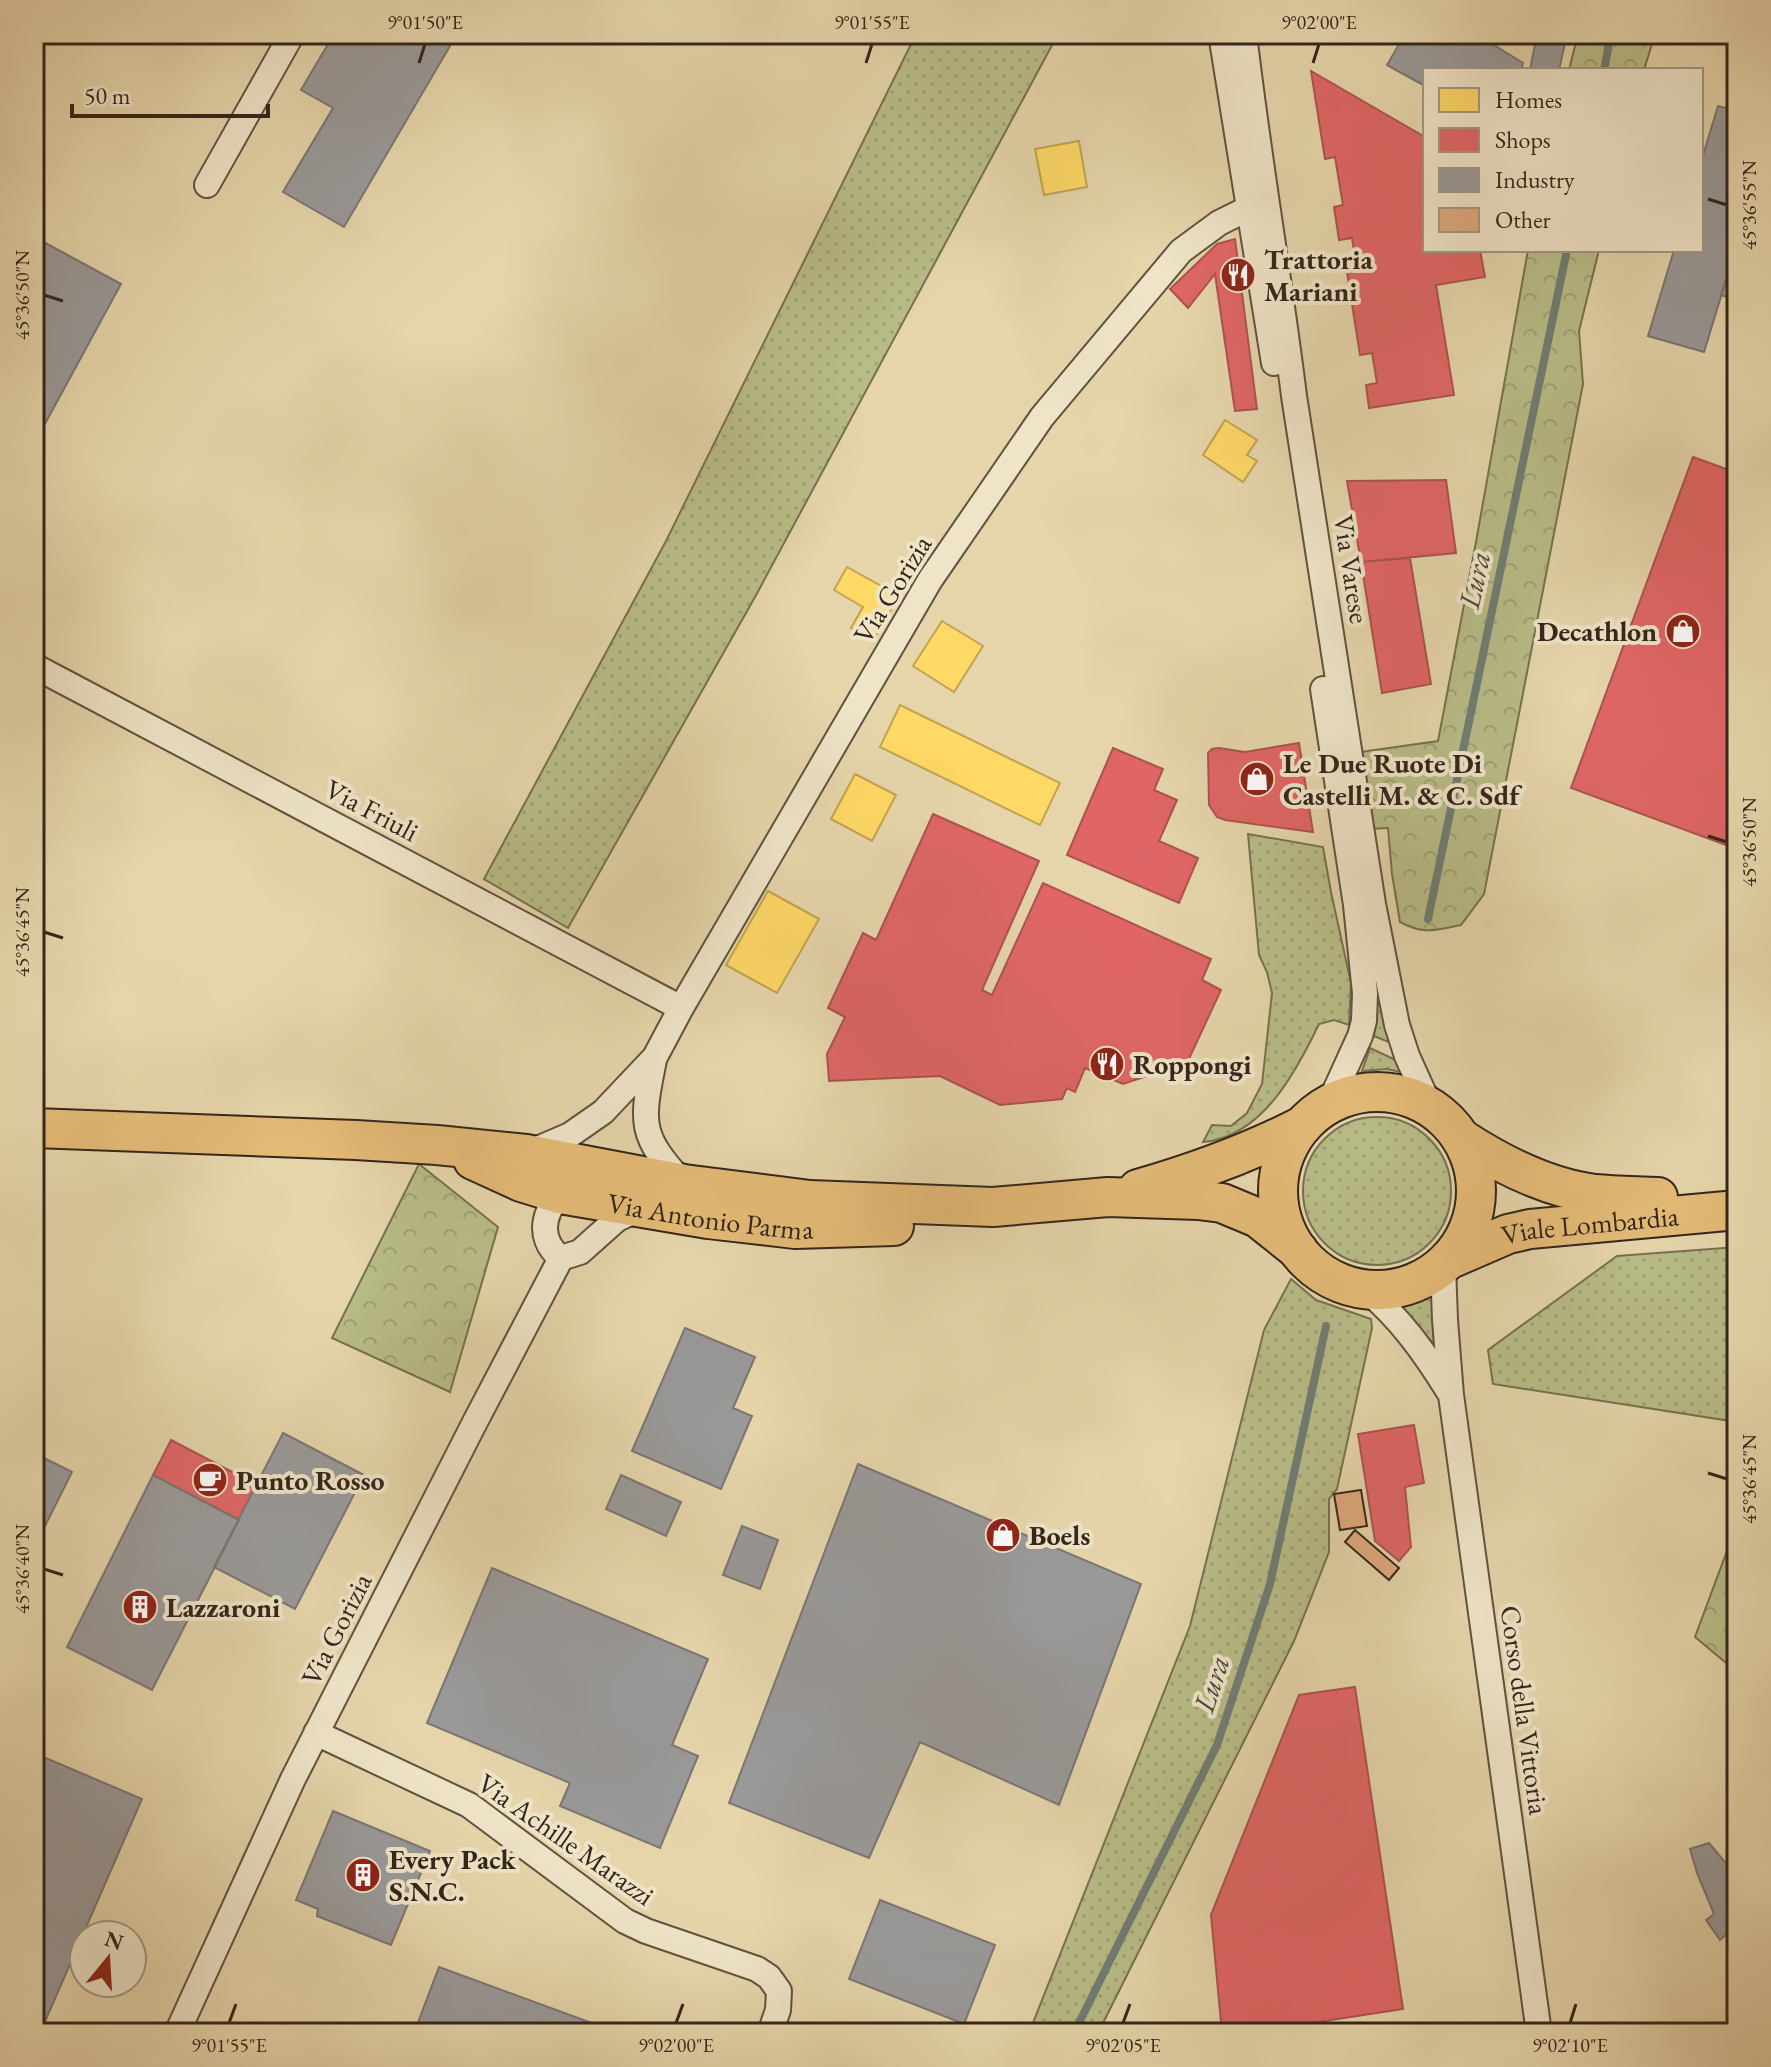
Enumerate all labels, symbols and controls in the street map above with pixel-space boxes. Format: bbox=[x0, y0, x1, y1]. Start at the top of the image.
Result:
text: 9°01'50"E bbox=[387, 9, 463, 35]
text: 9°01'55"E bbox=[834, 9, 910, 35]
text: 9°02'00"E bbox=[1281, 9, 1357, 35]
scale bar bbox=[72, 68, 268, 118]
legend bbox=[1423, 68, 1703, 252]
text: 50 m bbox=[84, 80, 131, 111]
text: Homes bbox=[1495, 84, 1562, 115]
text: Shops bbox=[1495, 124, 1551, 155]
text: 45°36'55"N bbox=[1736, 160, 1762, 250]
text: Industry bbox=[1495, 164, 1575, 195]
text: Other bbox=[1495, 204, 1551, 235]
place label: Trattoria Mariani bbox=[1264, 241, 1374, 309]
text: 45°36'50"N bbox=[9, 250, 35, 340]
restaurant icon: Trattoria Mariani bbox=[1219, 256, 1257, 294]
street label: Via Varese bbox=[1326, 512, 1378, 626]
street label: Via Gorizia bbox=[845, 527, 940, 650]
water label: Lura bbox=[1449, 548, 1499, 613]
shop icon: Decathlon bbox=[1664, 612, 1702, 650]
place label: Decathlon bbox=[1537, 613, 1657, 649]
place label: Le Due Ruote Di Castelli M. & C. Sdf bbox=[1283, 745, 1523, 813]
shop icon: Le Due Ruote Di Castelli M. & C. Sdf bbox=[1238, 760, 1276, 798]
street label: Via Friuli bbox=[319, 770, 425, 850]
text: 45°36'50"N bbox=[1736, 797, 1762, 887]
text: 45°36'45"N bbox=[9, 887, 35, 977]
restaurant icon: Roppongi bbox=[1088, 1045, 1126, 1083]
place label: Roppongi bbox=[1133, 1046, 1251, 1082]
street label: Via Antonio Parma bbox=[605, 1184, 815, 1248]
street label: Viale Lombardia bbox=[1498, 1197, 1681, 1253]
text: 45°36'45"N bbox=[1736, 1434, 1762, 1524]
cafe icon: Punto Rosso bbox=[191, 1461, 229, 1499]
place label: Punto Rosso bbox=[236, 1462, 385, 1498]
shop icon: Boels bbox=[984, 1516, 1022, 1554]
place label: Boels bbox=[1029, 1517, 1090, 1553]
text: 45°36'40"N bbox=[9, 1524, 35, 1614]
street label: Via Gorizia bbox=[293, 1566, 380, 1691]
building icon: Lazzaroni bbox=[121, 1588, 159, 1626]
place label: Lazzaroni bbox=[166, 1589, 280, 1625]
street label: Corso della Vittoria bbox=[1493, 1603, 1558, 1818]
water label: Lura bbox=[1183, 1651, 1238, 1718]
street label: Via Achille Marazzi bbox=[471, 1765, 661, 1913]
place label: Every Pack S.N.C. bbox=[389, 1841, 517, 1909]
building icon: Every Pack S.N.C. bbox=[344, 1856, 382, 1894]
north arrow bbox=[68, 1919, 148, 1999]
text: N bbox=[101, 1924, 127, 1957]
text: 9°01'55"E bbox=[191, 2032, 267, 2058]
text: 9°02'00"E bbox=[638, 2032, 714, 2058]
text: 9°02'05"E bbox=[1085, 2032, 1161, 2058]
text: 9°02'10"E bbox=[1532, 2032, 1608, 2058]

